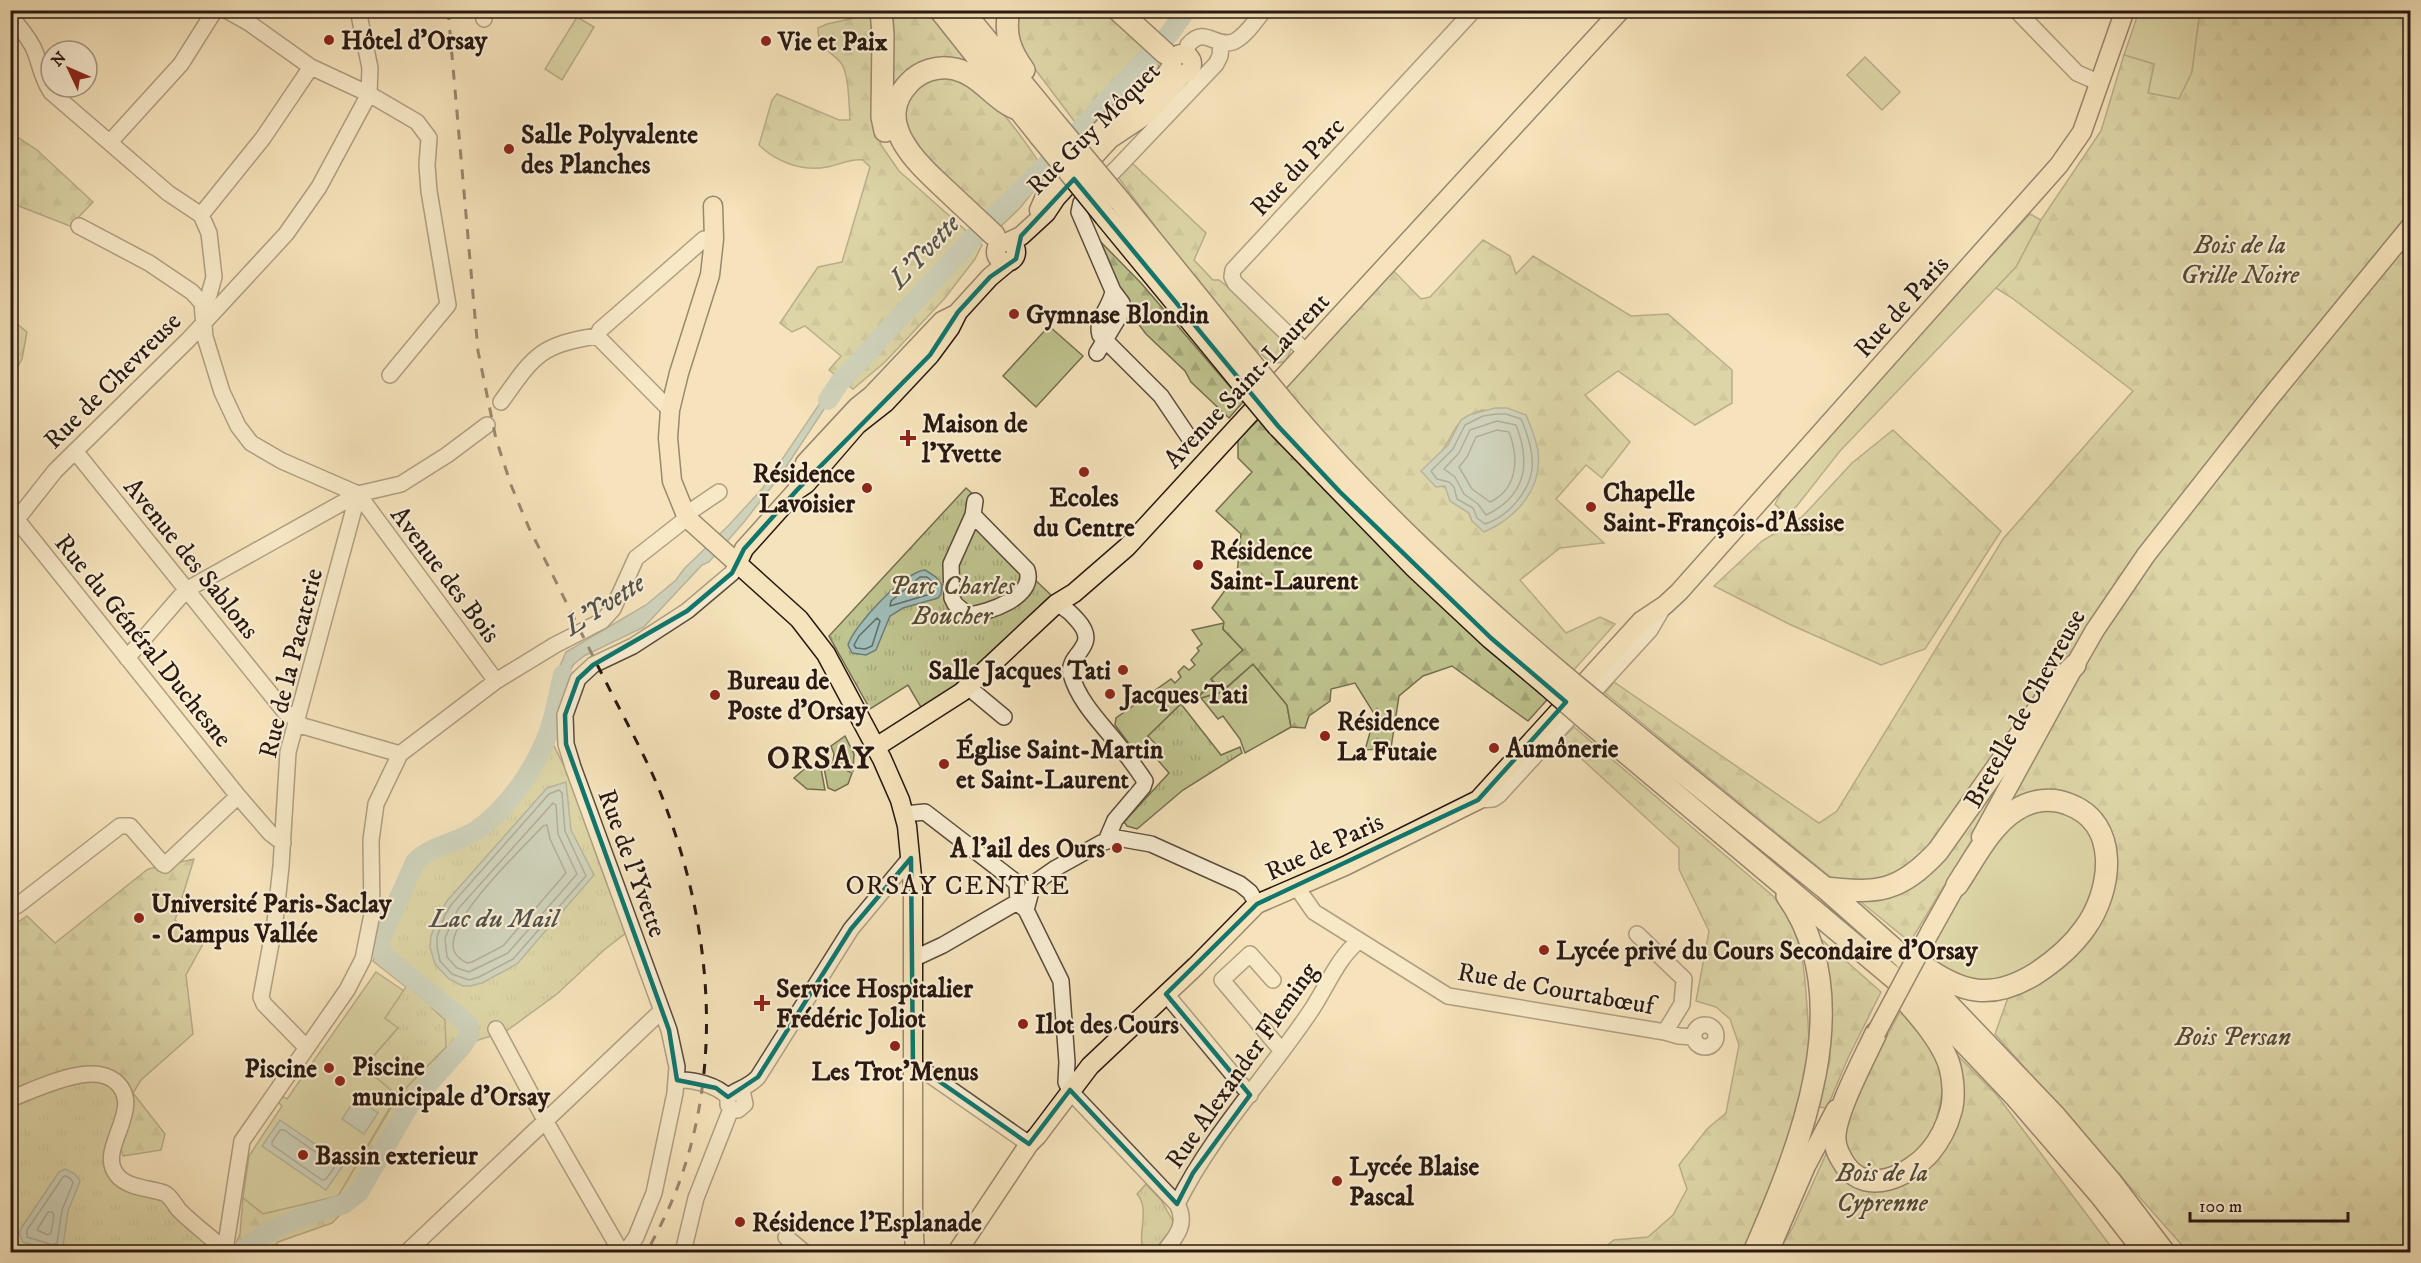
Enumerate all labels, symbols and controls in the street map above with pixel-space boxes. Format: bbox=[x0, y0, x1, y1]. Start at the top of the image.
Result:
place label: Hôtel d'Orsay bbox=[341, 25, 488, 58]
place label: Vie et Paix bbox=[777, 26, 888, 59]
marker: Hôtel d'Orsay bbox=[322, 33, 336, 47]
marker: Vie et Paix bbox=[759, 34, 773, 48]
north arrow bbox=[39, 39, 99, 99]
text: N bbox=[47, 48, 71, 71]
street label: Rue Guy Môquet bbox=[1020, 55, 1168, 203]
street label: Rue du Parc bbox=[1244, 110, 1353, 224]
place label: Salle Polyvalente des Planches bbox=[521, 119, 698, 182]
marker: Salle Polyvalente des Planches bbox=[502, 142, 516, 156]
water label: L'Yvette bbox=[880, 207, 968, 297]
park label: Bois de la Grille Noire bbox=[2181, 229, 2300, 292]
street label: Rue de Paris bbox=[1847, 249, 1957, 365]
street label: Avenue Saint-Laurent bbox=[1157, 286, 1337, 476]
place label: Gymnase Blondin bbox=[1026, 299, 1210, 332]
street label: Rue de Chevreuse bbox=[37, 305, 189, 457]
marker: Gymnase Blondin bbox=[1007, 307, 1021, 321]
place label: Maison de l'Yvette bbox=[921, 408, 1028, 471]
marker: Maison de l'Yvette bbox=[899, 429, 917, 447]
place label: Résidence Lavoisier bbox=[752, 458, 855, 521]
marker: Ecoles du Centre bbox=[1077, 465, 1091, 479]
street label: Avenue des Sablons bbox=[116, 472, 266, 646]
place label: Chapelle Saint-François-d'Assise bbox=[1603, 477, 1844, 540]
marker: Résidence Lavoisier bbox=[860, 481, 874, 495]
place label: Ecoles du Centre bbox=[1033, 482, 1135, 545]
street label: Avenue des Bois bbox=[383, 500, 507, 650]
marker: Chapelle Saint-François-d'Assise bbox=[1584, 500, 1598, 514]
street label: Rue du Général Duchesne bbox=[47, 528, 239, 754]
place label: Résidence Saint-Laurent bbox=[1210, 535, 1359, 598]
marker: Résidence Saint-Laurent bbox=[1191, 558, 1205, 572]
street label: Rue de la Pacaterie bbox=[252, 565, 331, 762]
water label: L'Yvette bbox=[556, 566, 652, 645]
park label: Parc Charles Boucher bbox=[889, 570, 1016, 633]
street label: Bretelle de Chevreuse bbox=[1957, 603, 2094, 814]
place label: Salle Jacques Tati bbox=[928, 655, 1111, 688]
marker: Salle Jacques Tati bbox=[1116, 663, 1130, 677]
place label: Bureau de Poste d'Orsay bbox=[727, 665, 868, 728]
place label: Jacques Tati bbox=[1119, 679, 1248, 712]
marker: Jacques Tati bbox=[1103, 687, 1117, 701]
marker: Bureau de Poste d'Orsay bbox=[708, 688, 722, 702]
place label: Résidence La Futaie bbox=[1337, 706, 1440, 769]
marker: Résidence La Futaie bbox=[1318, 729, 1332, 743]
place label: Église Saint-Martin et Saint-Laurent bbox=[956, 733, 1164, 797]
place label: Aumônerie bbox=[1505, 733, 1619, 766]
district label: ORSAY bbox=[767, 739, 875, 779]
marker: Aumônerie bbox=[1487, 741, 1501, 755]
marker: Église Saint-Martin et Saint-Laurent bbox=[937, 757, 951, 771]
street label: Rue de l'Yvette bbox=[590, 785, 674, 942]
street label: Rue de Paris bbox=[1260, 806, 1389, 889]
place label: A l’ail des Ours bbox=[949, 833, 1105, 866]
marker: A l’ail des Ours bbox=[1110, 841, 1124, 855]
district label: ORSAY CENTRE bbox=[845, 869, 1071, 903]
place label: Université Paris-Saclay - Campus Vallée bbox=[151, 888, 392, 951]
water label: Lac du Mail bbox=[427, 902, 561, 936]
marker: Université Paris-Saclay - Campus Vallée bbox=[132, 911, 146, 925]
place label: Lycée privé du Cours Secondaire d'Orsay bbox=[1556, 935, 1978, 968]
marker: Lycée privé du Cours Secondaire d'Orsay bbox=[1537, 943, 1551, 957]
street label: Rue Alexander Fleming bbox=[1159, 956, 1326, 1175]
street label: Rue de Courtabœuf bbox=[1455, 956, 1660, 1024]
place label: Service Hospitalier Frédéric Joliot bbox=[776, 973, 973, 1036]
marker: Service Hospitalier Frédéric Joliot bbox=[753, 994, 771, 1012]
place label: Ilot des Cours bbox=[1035, 1009, 1179, 1042]
marker: Ilot des Cours bbox=[1016, 1017, 1030, 1031]
park label: Bois Persan bbox=[2174, 1021, 2291, 1054]
marker: Les Trot'Menus bbox=[888, 1039, 902, 1053]
place label: Piscine municipale d'Orsay bbox=[352, 1051, 551, 1114]
place label: Piscine bbox=[244, 1053, 317, 1086]
place label: Les Trot'Menus bbox=[812, 1056, 979, 1089]
marker: Piscine bbox=[322, 1061, 336, 1075]
marker: Piscine municipale d'Orsay bbox=[333, 1074, 347, 1088]
place label: Bassin exterieur bbox=[315, 1140, 478, 1173]
marker: Bassin exterieur bbox=[296, 1148, 310, 1162]
place label: Lycée Blaise Pascal bbox=[1349, 1151, 1479, 1214]
park label: Bois de la Cyprenne bbox=[1835, 1157, 1929, 1220]
marker: Lycée Blaise Pascal bbox=[1330, 1174, 1344, 1188]
scale bar bbox=[2190, 1185, 2348, 1223]
text: 100 m bbox=[2199, 1196, 2242, 1218]
place label: Résidence l'Esplanade bbox=[752, 1207, 982, 1240]
marker: Résidence l'Esplanade bbox=[733, 1215, 747, 1229]

